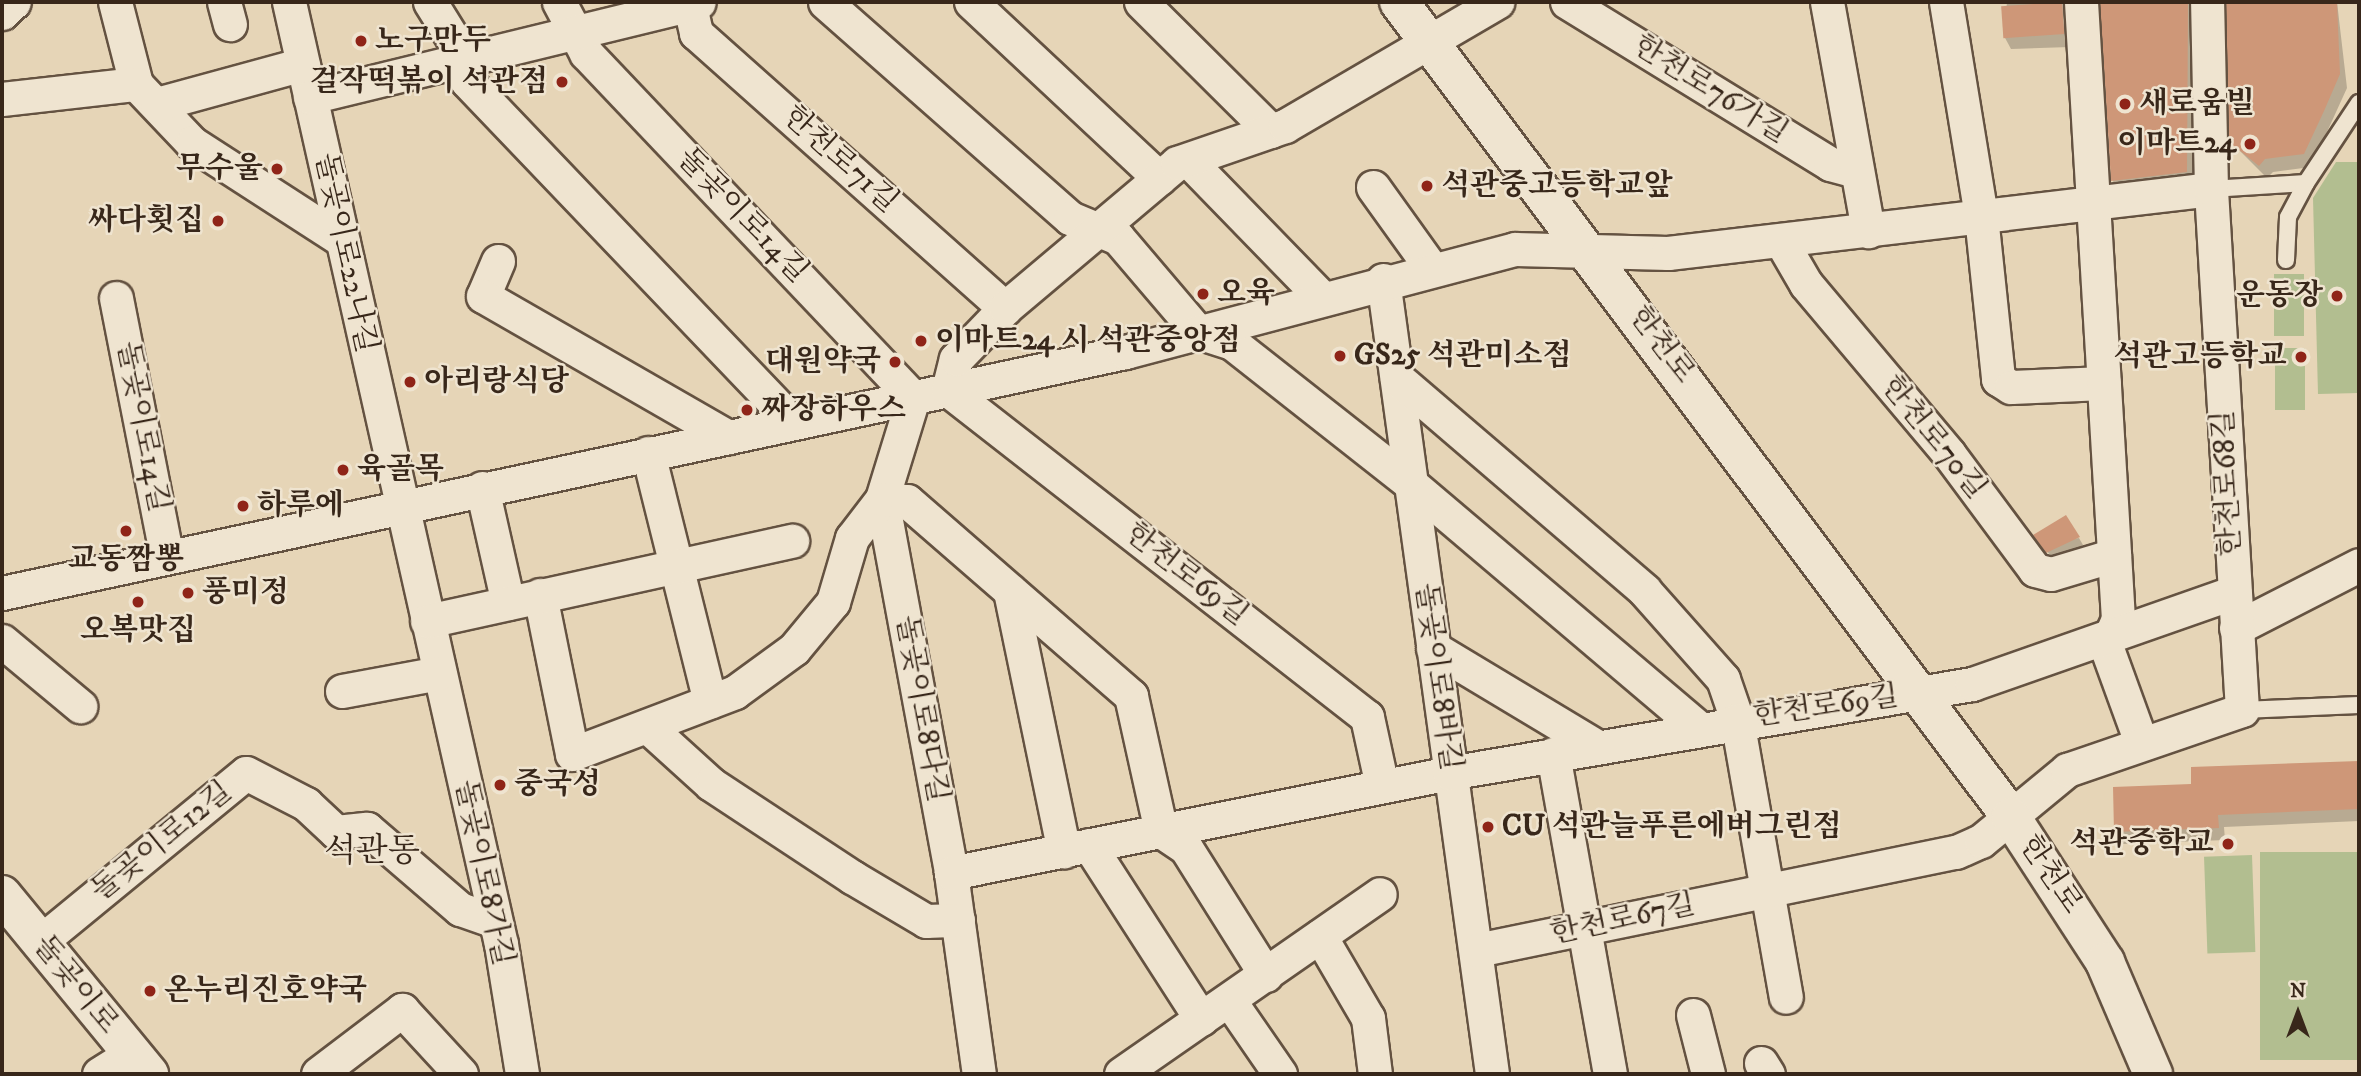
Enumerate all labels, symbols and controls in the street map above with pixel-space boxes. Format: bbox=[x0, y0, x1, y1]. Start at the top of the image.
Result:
place label: 노구만두 bbox=[375, 23, 491, 59]
street label: 한천로76가길 bbox=[1626, 28, 1794, 152]
marker: 노구만두 bbox=[353, 33, 369, 49]
place label: 걸작떡볶이 석관점 bbox=[310, 64, 548, 100]
marker: 걸작떡볶이 석관점 bbox=[554, 74, 570, 90]
place label: 새로움빌 bbox=[2139, 86, 2255, 122]
marker: 새로움빌 bbox=[2117, 96, 2133, 112]
street label: 한천로71길 bbox=[775, 99, 905, 221]
place label: 이마트24 bbox=[2117, 126, 2236, 162]
marker: 이마트24 bbox=[2242, 136, 2258, 152]
street label: 돌곶이로14길 bbox=[669, 141, 815, 291]
street label: 돌곶이로22나길 bbox=[306, 150, 384, 356]
place label: 무수울 bbox=[176, 151, 263, 187]
marker: 무수울 bbox=[269, 161, 285, 177]
place label: 석관중고등학교앞 bbox=[1441, 168, 1673, 204]
marker: 석관중고등학교앞 bbox=[1419, 178, 1435, 194]
place label: 싸다횟집 bbox=[88, 203, 204, 239]
marker: 싸다횟집 bbox=[210, 213, 226, 229]
place label: 오육 bbox=[1217, 276, 1275, 312]
place label: 운동장 bbox=[2236, 278, 2323, 314]
marker: 오육 bbox=[1195, 286, 1211, 302]
marker: 운동장 bbox=[2329, 288, 2345, 304]
street label: 한천로 bbox=[1620, 299, 1702, 391]
place label: 이마트24 시 석관중앙점 bbox=[935, 323, 1241, 359]
marker: 이마트24 시 석관중앙점 bbox=[913, 333, 929, 349]
place label: GS25 석관미소점 bbox=[1354, 338, 1572, 374]
street label: 돌곶이로14길 bbox=[108, 339, 176, 515]
place label: 석관고등학교 bbox=[2113, 339, 2287, 375]
place label: 대원약국 bbox=[765, 344, 881, 380]
marker: GS25 석관미소점 bbox=[1332, 348, 1348, 364]
marker: 석관고등학교 bbox=[2293, 349, 2309, 365]
marker: 대원약국 bbox=[887, 354, 903, 370]
place label: 아리랑식당 bbox=[424, 364, 569, 400]
street label: 한천로70길 bbox=[1872, 369, 1994, 507]
marker: 아리랑식당 bbox=[402, 374, 418, 390]
place label: 짜장하우스 bbox=[761, 392, 906, 428]
marker: 짜장하우스 bbox=[739, 402, 755, 418]
street label: 한천로68길 bbox=[2206, 409, 2250, 557]
place label: 육골목 bbox=[357, 452, 444, 488]
marker: 육골목 bbox=[335, 462, 351, 478]
place label: 하루에 bbox=[257, 488, 344, 524]
marker: 하루에 bbox=[235, 498, 251, 514]
street label: 한천로69길 bbox=[1117, 516, 1255, 634]
marker: 교동짬뽕 bbox=[118, 523, 134, 539]
place label: 교동짬뽕 bbox=[68, 542, 184, 578]
place label: 풍미정 bbox=[202, 575, 289, 611]
street label: 돌곶이로8바길 bbox=[1406, 581, 1468, 773]
marker: 풍미정 bbox=[180, 585, 196, 601]
marker: 오복맛집 bbox=[130, 594, 146, 610]
place label: 오복맛집 bbox=[80, 613, 196, 649]
street label: 돌곶이로8다길 bbox=[887, 613, 955, 805]
street label: 한천로69길 bbox=[1751, 679, 1901, 735]
place label: 중국성 bbox=[514, 767, 601, 803]
street label: 돌곶이로12길 bbox=[84, 774, 240, 910]
street label: 돌곶이로8가길 bbox=[446, 777, 520, 969]
marker: 중국성 bbox=[492, 777, 508, 793]
place label: CU 석관늘푸른에버그린점 bbox=[1502, 809, 1841, 845]
marker: CU 석관늘푸른에버그린점 bbox=[1480, 819, 1496, 835]
place label: 석관중학교 bbox=[2069, 826, 2214, 862]
street label: 한천로 bbox=[2011, 829, 2089, 921]
district label: 석관동 bbox=[324, 832, 420, 872]
marker: 석관중학교 bbox=[2220, 836, 2236, 852]
street label: 한천로67길 bbox=[1547, 887, 1699, 953]
street label: 돌곶이로 bbox=[25, 929, 125, 1041]
place label: 온누리진호약국 bbox=[164, 973, 367, 1009]
north arrow bbox=[2263, 978, 2333, 1048]
text: N bbox=[2290, 980, 2306, 1003]
marker: 온누리진호약국 bbox=[142, 983, 158, 999]

